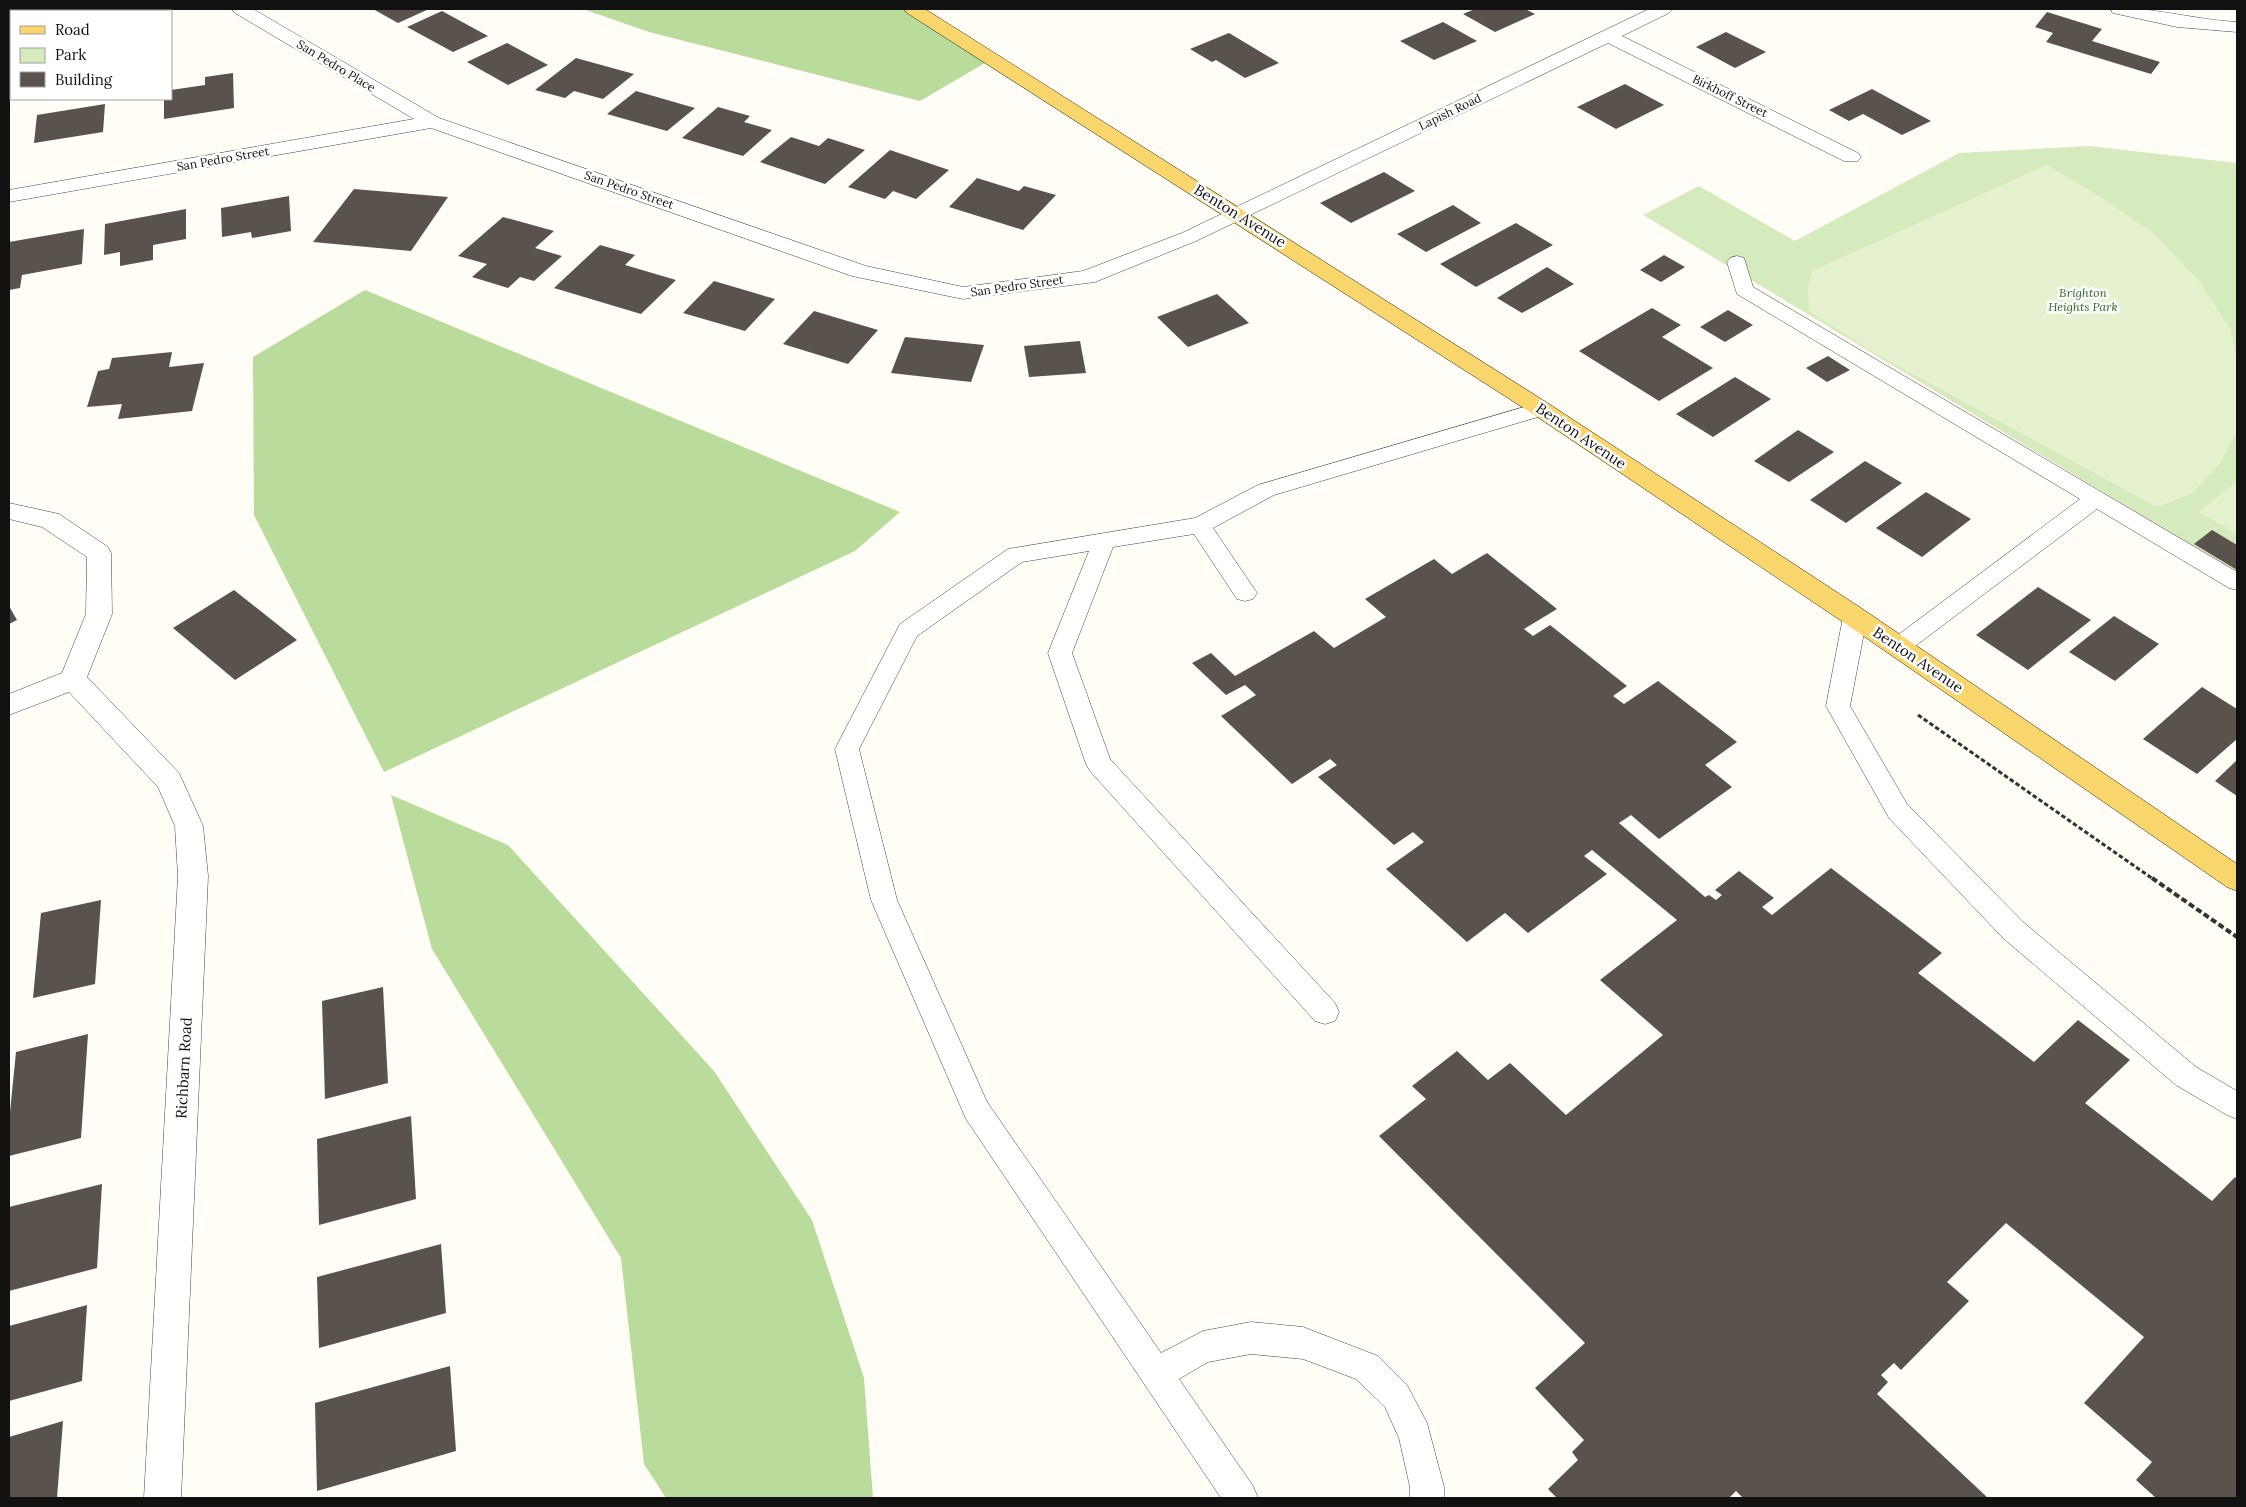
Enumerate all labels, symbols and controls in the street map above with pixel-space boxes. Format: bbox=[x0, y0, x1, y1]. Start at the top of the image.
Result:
legend bbox=[10, 10, 172, 100]
text: Road bbox=[55, 20, 90, 39]
street label: San Pedro Place bbox=[294, 36, 379, 95]
text: Park bbox=[55, 45, 86, 64]
text: Building bbox=[55, 70, 113, 89]
street label: Birkhoff Street bbox=[1690, 71, 1771, 120]
street label: Lapish Road bbox=[1416, 90, 1483, 133]
street label: San Pedro Street bbox=[176, 143, 271, 174]
street label: San Pedro Street bbox=[583, 167, 676, 212]
street label: Benton Avenue bbox=[1191, 180, 1290, 251]
street label: San Pedro Street bbox=[970, 272, 1065, 299]
park label: Brighton Heights Park bbox=[2048, 285, 2118, 314]
street label: Benton Avenue bbox=[1532, 398, 1630, 473]
street label: Benton Avenue bbox=[1869, 622, 1967, 697]
street label: Richbarn Road bbox=[171, 1017, 196, 1119]

